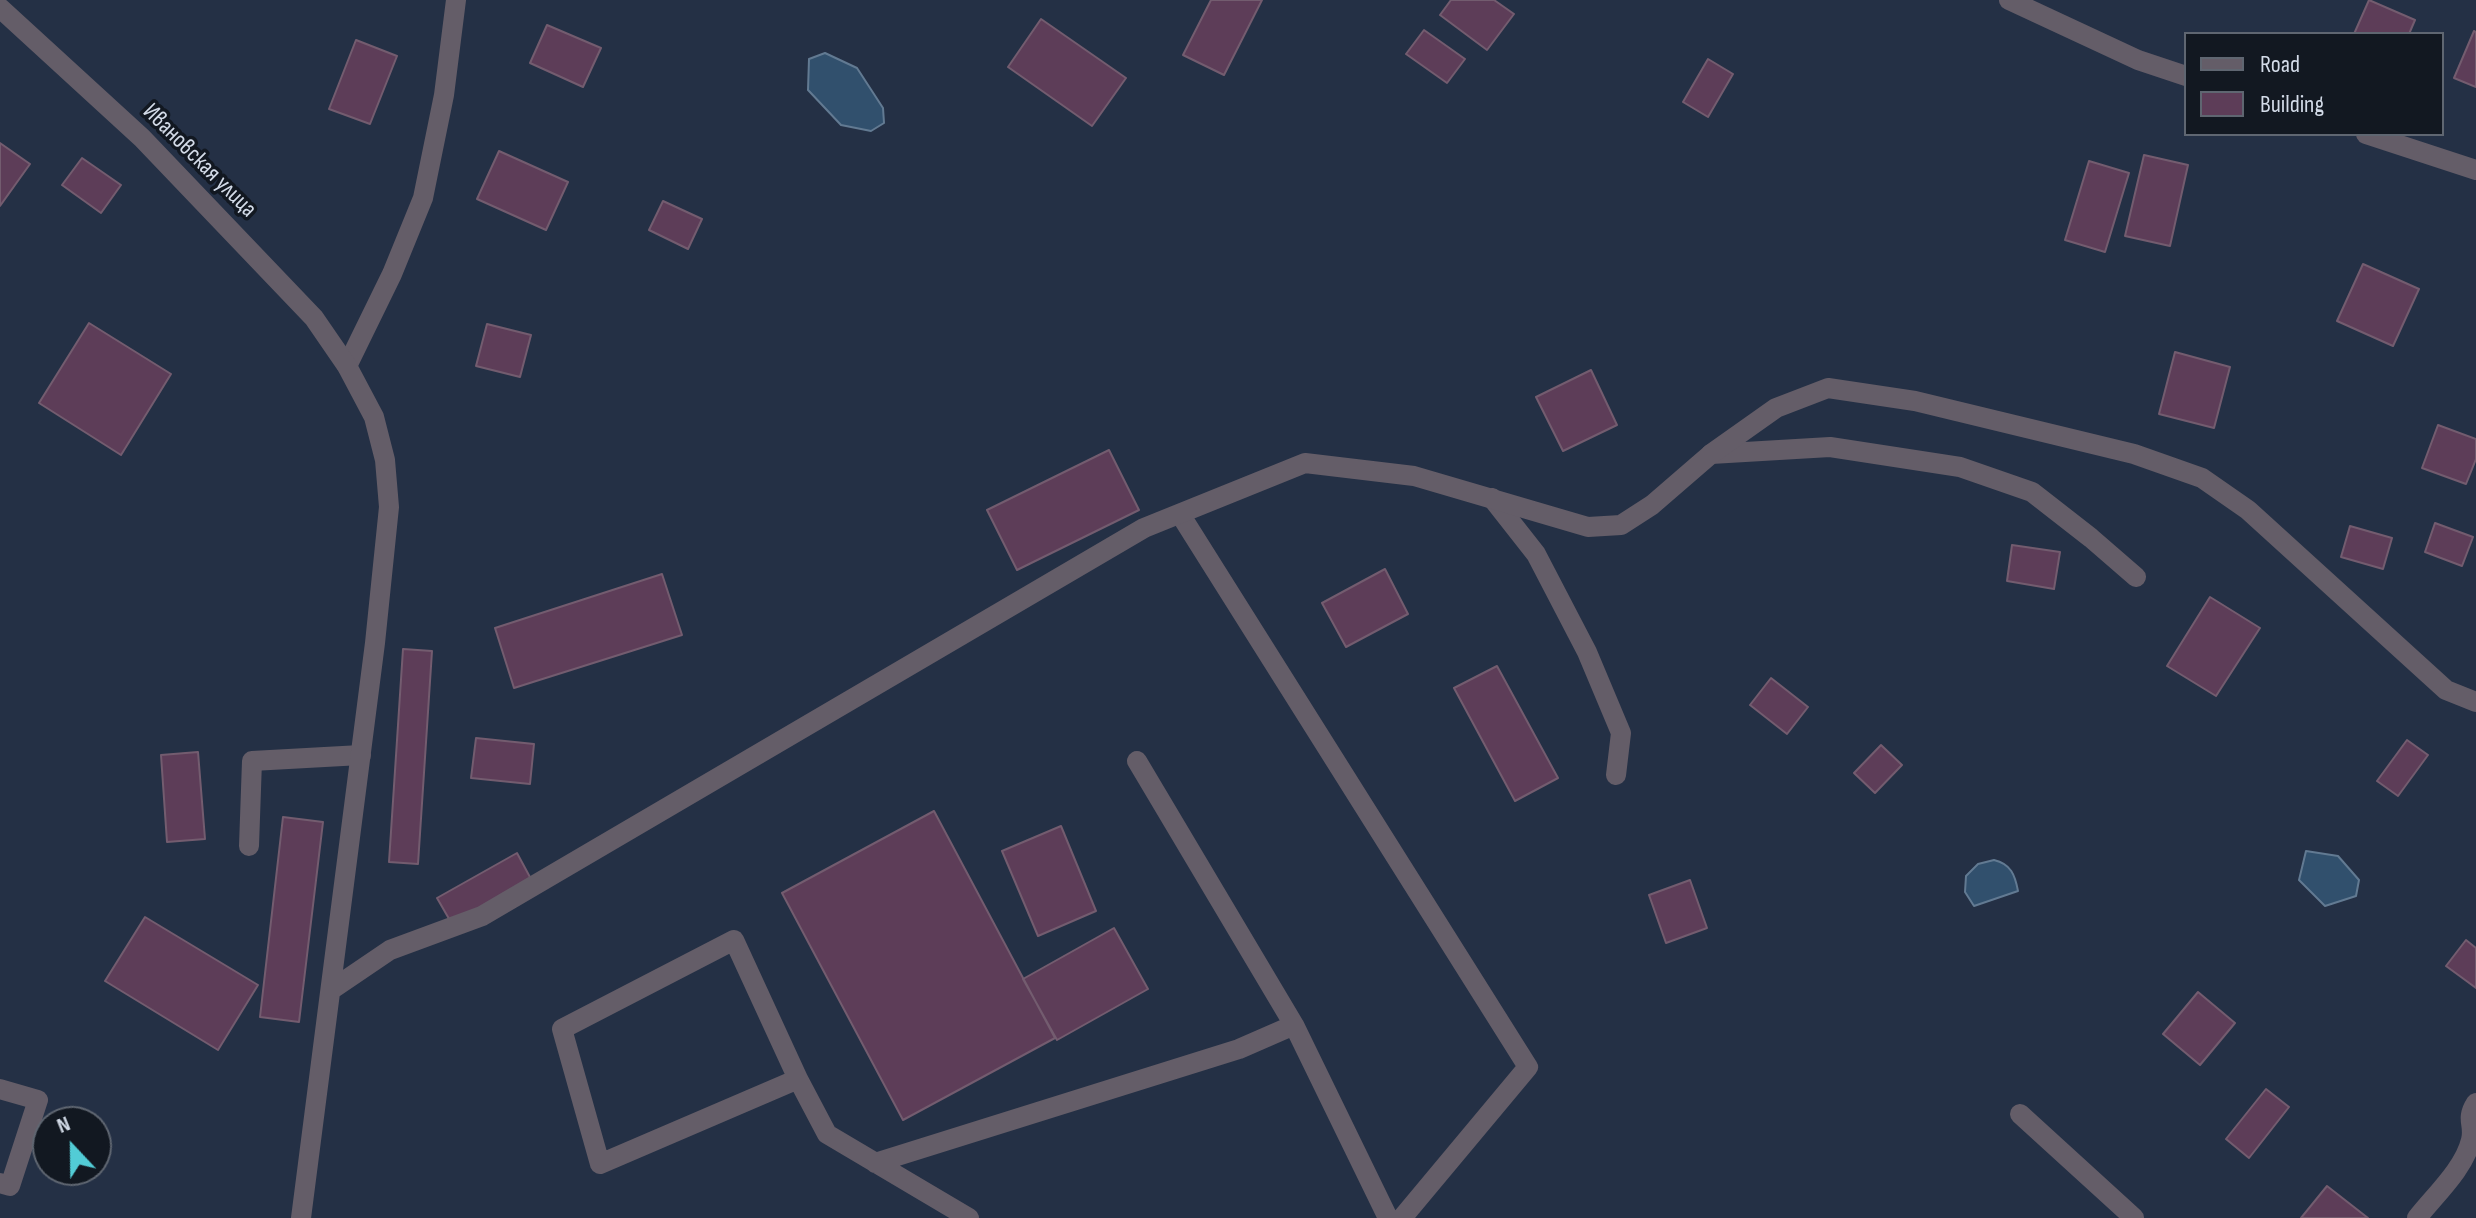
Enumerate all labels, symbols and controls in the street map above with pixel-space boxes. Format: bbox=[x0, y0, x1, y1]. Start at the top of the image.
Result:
legend bbox=[2184, 32, 2444, 136]
text: Road bbox=[2260, 50, 2300, 79]
text: Building bbox=[2260, 90, 2324, 119]
street label: Ивановская улица bbox=[136, 98, 262, 224]
north arrow bbox=[32, 1106, 112, 1186]
text: N bbox=[53, 1110, 74, 1140]

